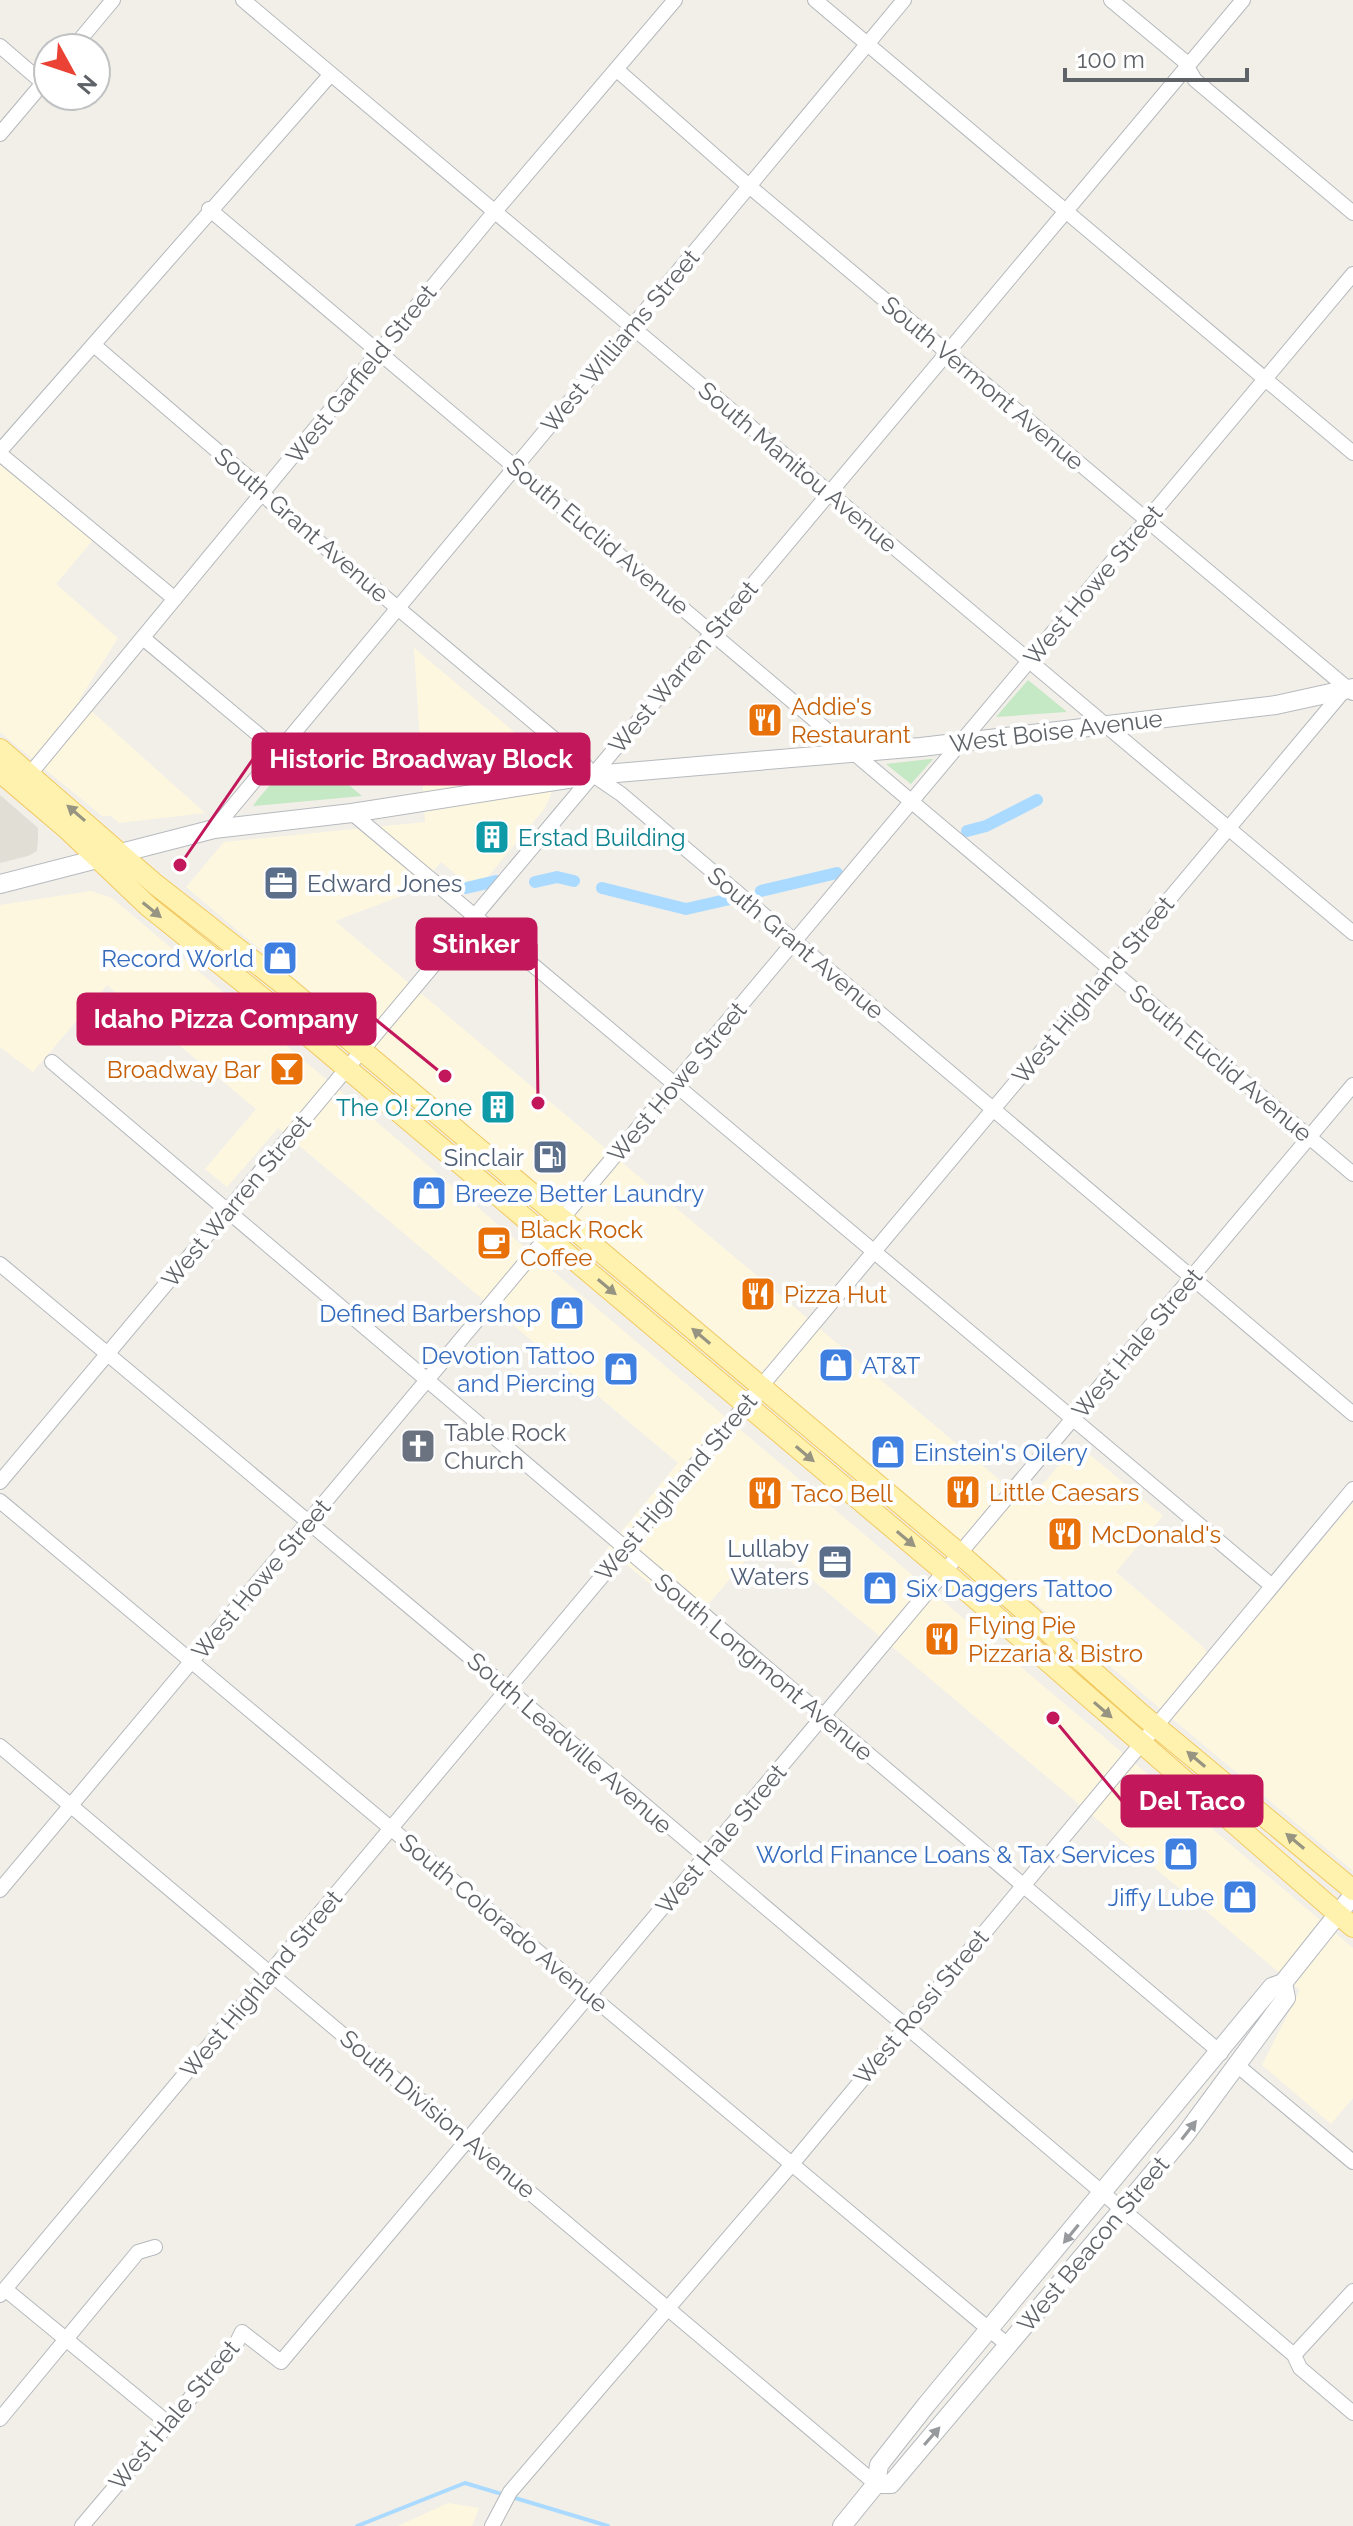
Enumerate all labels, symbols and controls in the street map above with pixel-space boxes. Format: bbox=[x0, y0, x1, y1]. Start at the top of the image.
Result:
north arrow bbox=[32, 32, 112, 112]
scale bar bbox=[1065, 32, 1247, 82]
text: 100 m bbox=[1077, 45, 1145, 74]
text: N bbox=[72, 70, 103, 100]
street label: West Williams Street bbox=[535, 243, 705, 439]
street label: West Garfield Street bbox=[280, 278, 442, 470]
street label: South Vermont Avenue bbox=[876, 290, 1090, 476]
street label: South Manitou Avenue bbox=[693, 375, 903, 559]
street label: South Grant Avenue bbox=[209, 441, 395, 609]
street label: South Euclid Avenue bbox=[501, 451, 695, 621]
street label: West Howe Street bbox=[1017, 499, 1169, 671]
street label: West Warren Street bbox=[602, 575, 764, 759]
place label: Addie's Restaurant bbox=[791, 692, 911, 749]
restaurant icon: Addie's Restaurant bbox=[746, 701, 784, 739]
street label: West Boise Avenue bbox=[948, 704, 1164, 758]
callout: Historic Broadway Block bbox=[253, 734, 589, 784]
text: Historic Broadway Block bbox=[269, 744, 573, 774]
one-way arrow bbox=[66, 805, 86, 822]
building icon: Erstad Building bbox=[473, 818, 511, 856]
place label: Erstad Building bbox=[518, 823, 686, 852]
street label: South Grant Avenue bbox=[702, 861, 890, 1025]
office icon: Edward Jones bbox=[262, 864, 300, 902]
place label: Edward Jones bbox=[307, 869, 462, 898]
street label: West Highland Street bbox=[1006, 890, 1180, 1090]
one-way arrow bbox=[142, 901, 162, 918]
callout: Stinker bbox=[417, 919, 536, 969]
text: Stinker bbox=[432, 929, 520, 959]
shop icon: Record World bbox=[261, 939, 299, 977]
place label: Record World bbox=[101, 944, 254, 973]
street label: South Euclid Avenue bbox=[1124, 978, 1318, 1148]
callout: Idaho Pizza Company bbox=[78, 994, 375, 1044]
street label: West Howe Street bbox=[601, 996, 753, 1168]
text: Idaho Pizza Company bbox=[93, 1004, 359, 1034]
bar icon: Broadway Bar bbox=[268, 1050, 306, 1088]
place label: Broadway Bar bbox=[107, 1055, 262, 1084]
building icon: The O! Zone bbox=[479, 1088, 517, 1126]
place label: The O! Zone bbox=[336, 1093, 472, 1122]
street label: West Warren Street bbox=[155, 1109, 317, 1293]
fuel station icon: Sinclair bbox=[531, 1138, 569, 1176]
place label: Sinclair bbox=[444, 1143, 525, 1172]
shop icon: Breeze Better Laundry bbox=[410, 1174, 448, 1212]
place label: Breeze Better Laundry bbox=[455, 1179, 704, 1208]
place label: Black Rock Coffee bbox=[520, 1215, 643, 1272]
cafe icon: Black Rock Coffee bbox=[475, 1224, 513, 1262]
street label: West Hale Street bbox=[1066, 1262, 1208, 1424]
restaurant icon: Pizza Hut bbox=[739, 1275, 777, 1313]
one-way arrow bbox=[597, 1278, 617, 1295]
place label: Pizza Hut bbox=[784, 1280, 887, 1309]
shop icon: Defined Barbershop bbox=[548, 1294, 586, 1332]
place label: Defined Barbershop bbox=[319, 1299, 541, 1328]
one-way arrow bbox=[691, 1328, 711, 1345]
place label: Devotion Tattoo and Piercing bbox=[421, 1341, 595, 1398]
shop icon: AT&T bbox=[817, 1346, 855, 1384]
shop icon: Devotion Tattoo and Piercing bbox=[602, 1350, 640, 1388]
place label: AT&T bbox=[862, 1351, 921, 1380]
street label: West Highland Street bbox=[589, 1387, 763, 1587]
place label: Table Rock Church bbox=[444, 1418, 566, 1475]
church icon: Table Rock Church bbox=[399, 1427, 437, 1465]
shop icon: Einstein's Oilery bbox=[869, 1433, 907, 1471]
place label: Einstein's Oilery bbox=[914, 1438, 1088, 1467]
one-way arrow bbox=[795, 1445, 815, 1462]
restaurant icon: Little Caesars bbox=[944, 1473, 982, 1511]
restaurant icon: Taco Bell bbox=[746, 1474, 784, 1512]
place label: Little Caesars bbox=[989, 1478, 1139, 1507]
place label: Taco Bell bbox=[791, 1479, 893, 1508]
street label: West Howe Street bbox=[185, 1493, 337, 1665]
restaurant icon: McDonald's bbox=[1046, 1515, 1084, 1553]
place label: McDonald's bbox=[1091, 1520, 1221, 1549]
one-way arrow bbox=[896, 1530, 916, 1547]
place label: Lullaby Waters bbox=[727, 1534, 809, 1591]
office icon: Lullaby Waters bbox=[816, 1543, 854, 1581]
street label: South Longmont Avenue bbox=[649, 1567, 879, 1767]
shop icon: Six Daggers Tattoo bbox=[861, 1569, 899, 1607]
place label: Six Daggers Tattoo bbox=[906, 1574, 1113, 1603]
place label: Flying Pie Pizzaria & Bistro bbox=[968, 1611, 1143, 1668]
restaurant icon: Flying Pie Pizzaria & Bistro bbox=[923, 1620, 961, 1658]
street label: South Leadville Avenue bbox=[462, 1646, 678, 1840]
one-way arrow bbox=[1093, 1701, 1113, 1718]
one-way arrow bbox=[1186, 1751, 1206, 1768]
street label: West Hale Street bbox=[650, 1758, 792, 1920]
callout: Del Taco bbox=[1122, 1776, 1262, 1826]
text: Del Taco bbox=[1139, 1786, 1245, 1816]
street label: South Colorado Avenue bbox=[394, 1827, 614, 2019]
one-way arrow bbox=[1285, 1833, 1305, 1850]
shop icon: World Finance Loans & Tax Services bbox=[1162, 1835, 1200, 1873]
place label: World Finance Loans & Tax Services bbox=[756, 1840, 1155, 1869]
shop icon: Jiffy Lube bbox=[1221, 1878, 1259, 1916]
place label: Jiffy Lube bbox=[1108, 1883, 1214, 1912]
street label: West Highland Street bbox=[174, 1884, 348, 2084]
street label: West Rossi Street bbox=[848, 1923, 994, 2091]
street label: South Division Avenue bbox=[334, 2024, 542, 2204]
one-way arrow bbox=[1180, 2120, 1197, 2140]
street label: West Beacon Street bbox=[1011, 2150, 1175, 2338]
one-way arrow bbox=[1063, 2224, 1080, 2244]
street label: West Hale Street bbox=[103, 2334, 245, 2496]
one-way arrow bbox=[923, 2427, 940, 2447]

